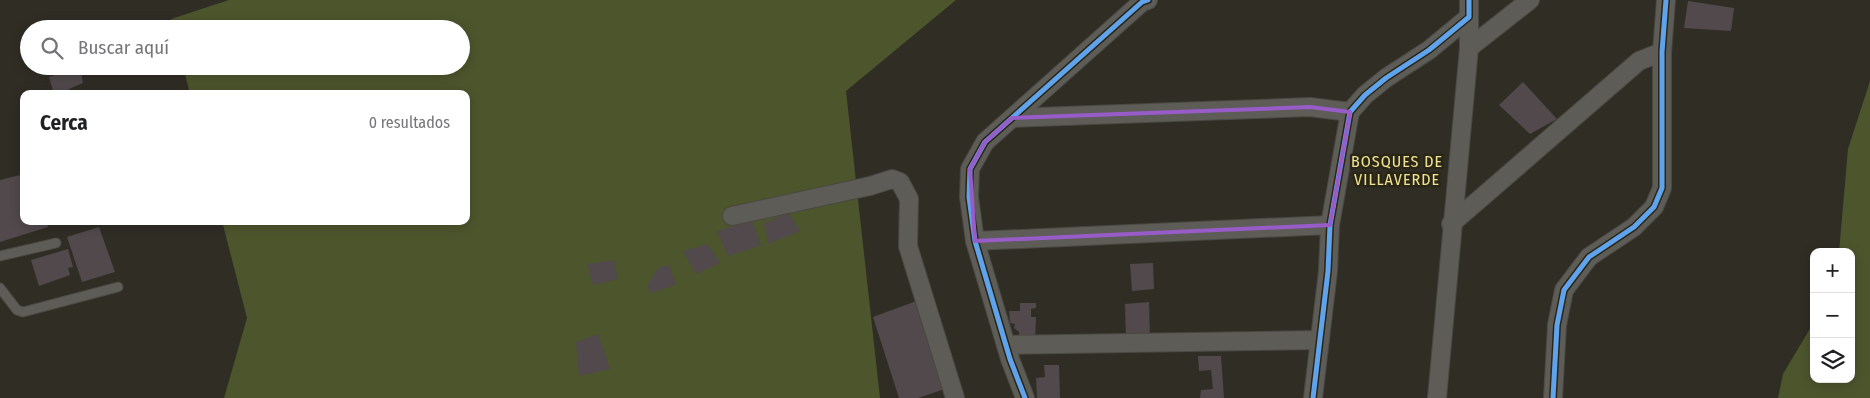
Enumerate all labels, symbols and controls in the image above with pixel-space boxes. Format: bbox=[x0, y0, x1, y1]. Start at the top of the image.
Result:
search box bbox=[20, 20, 470, 75]
icon: search bbox=[38, 34, 66, 62]
text: Buscar aquí bbox=[78, 36, 169, 59]
text: Cerca bbox=[40, 110, 88, 136]
text: 0 resultados bbox=[369, 113, 450, 132]
district label: BOSQUES DE VILLAVERDE bbox=[1351, 152, 1443, 189]
map controls bbox=[1810, 248, 1855, 383]
button: + bbox=[1810, 248, 1855, 293]
button: − bbox=[1810, 293, 1855, 338]
button: layers bbox=[1810, 338, 1855, 383]

